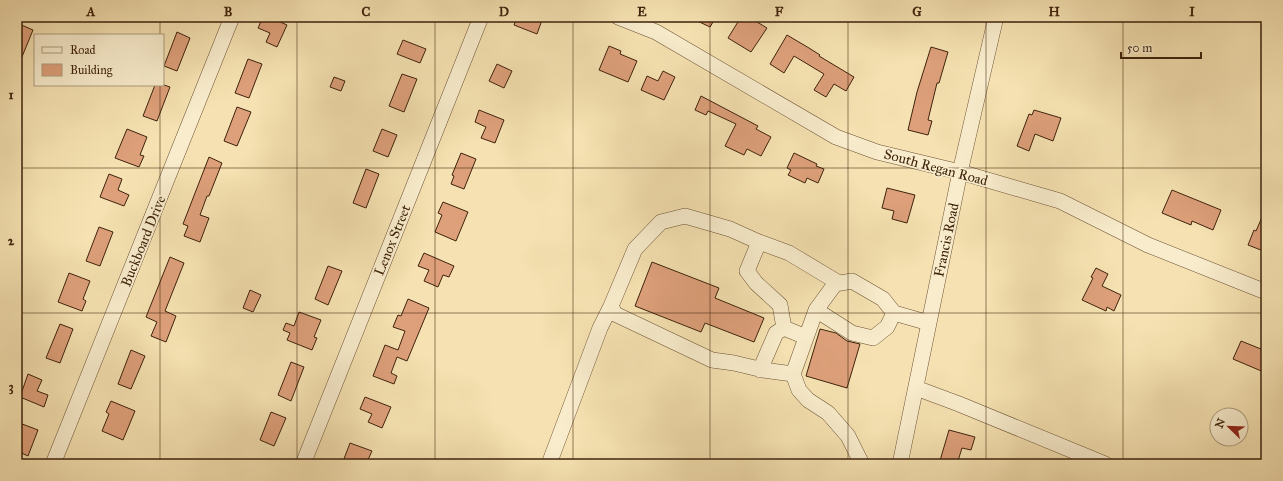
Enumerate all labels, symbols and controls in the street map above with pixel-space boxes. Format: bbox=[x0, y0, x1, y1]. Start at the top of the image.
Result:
text: A bbox=[86, 4, 96, 20]
text: B bbox=[224, 4, 233, 20]
text: C bbox=[362, 4, 371, 20]
text: D bbox=[499, 4, 509, 20]
text: E bbox=[637, 4, 647, 20]
text: F bbox=[775, 4, 784, 20]
text: G bbox=[912, 4, 922, 20]
text: H bbox=[1048, 4, 1060, 20]
text: I bbox=[1189, 4, 1195, 20]
legend bbox=[34, 34, 164, 86]
scale bar bbox=[1121, 34, 1201, 60]
text: 50 m bbox=[1127, 41, 1152, 55]
text: Road bbox=[70, 43, 96, 57]
text: Building bbox=[70, 63, 113, 78]
text: 1 bbox=[8, 87, 14, 103]
street label: South Regan Road bbox=[882, 145, 990, 190]
street label: Buckboard Drive bbox=[117, 193, 169, 289]
street label: Lenox Street bbox=[371, 202, 414, 278]
street label: Francis Road bbox=[930, 202, 963, 279]
text: 2 bbox=[8, 233, 15, 249]
text: 3 bbox=[8, 379, 14, 395]
north arrow bbox=[1209, 407, 1249, 447]
text: N bbox=[1212, 416, 1228, 430]

